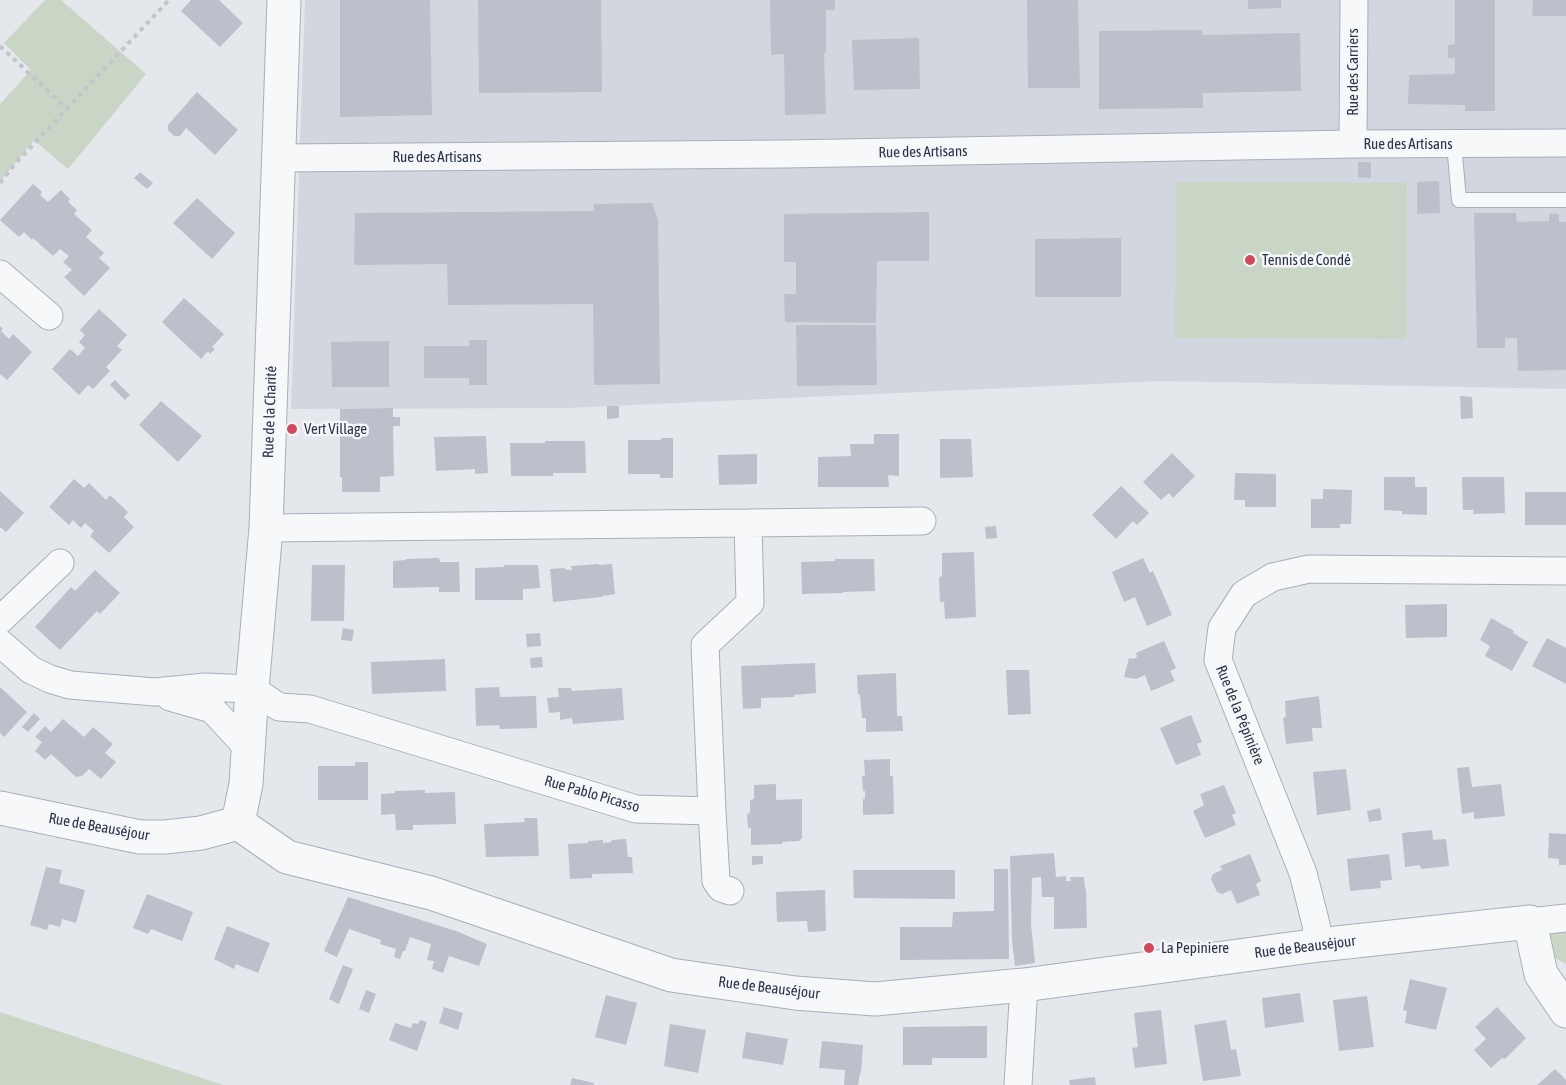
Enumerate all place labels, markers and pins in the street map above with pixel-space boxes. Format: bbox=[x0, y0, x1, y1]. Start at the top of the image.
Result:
place label: Tennis de Condé bbox=[1262, 251, 1351, 269]
marker: Tennis de Condé bbox=[1243, 253, 1257, 267]
place label: Vert Village bbox=[304, 420, 367, 438]
marker: Vert Village bbox=[285, 422, 299, 436]
place label: La Pepiniere bbox=[1161, 939, 1229, 957]
marker: La Pepiniere bbox=[1142, 941, 1156, 955]

